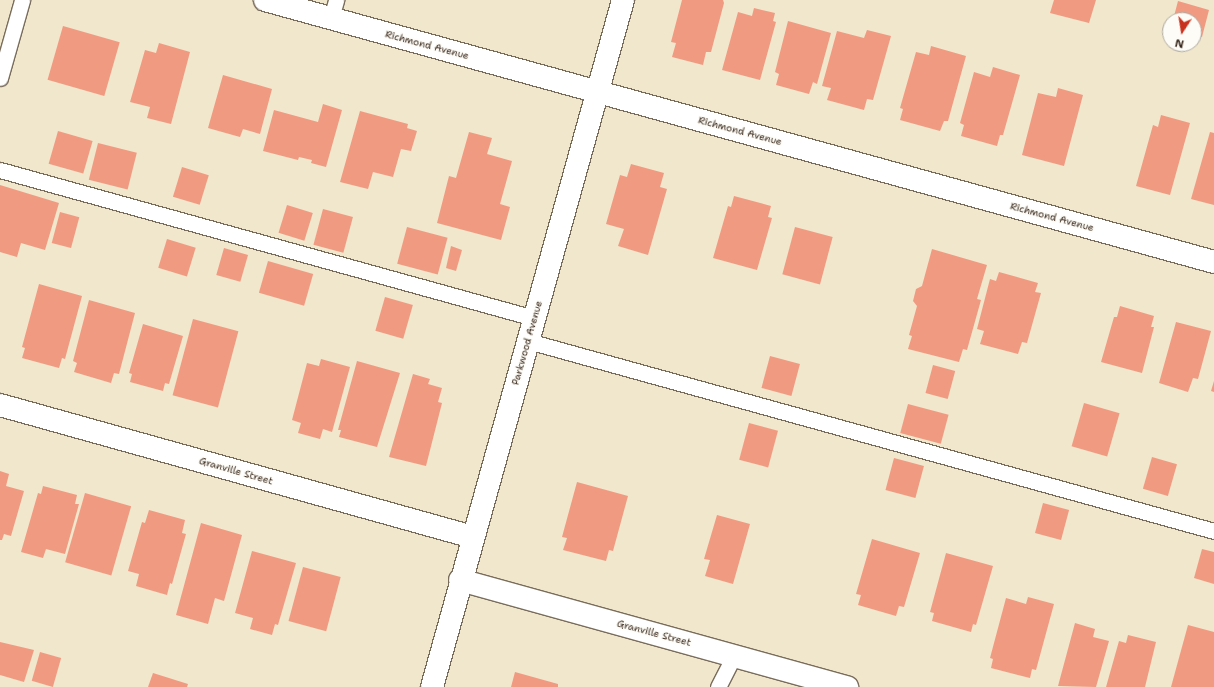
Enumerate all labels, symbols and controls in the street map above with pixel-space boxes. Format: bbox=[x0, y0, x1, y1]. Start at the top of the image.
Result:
north arrow bbox=[1162, 12, 1202, 52]
street label: Richmond Avenue bbox=[384, 28, 470, 62]
text: N bbox=[1174, 35, 1185, 51]
street label: Richmond Avenue bbox=[697, 114, 783, 148]
street label: Richmond Avenue bbox=[1009, 200, 1095, 234]
street label: Parkwood Avenue bbox=[509, 299, 545, 387]
street label: Granville Street bbox=[198, 455, 274, 487]
street label: Granville Street bbox=[616, 617, 692, 649]

